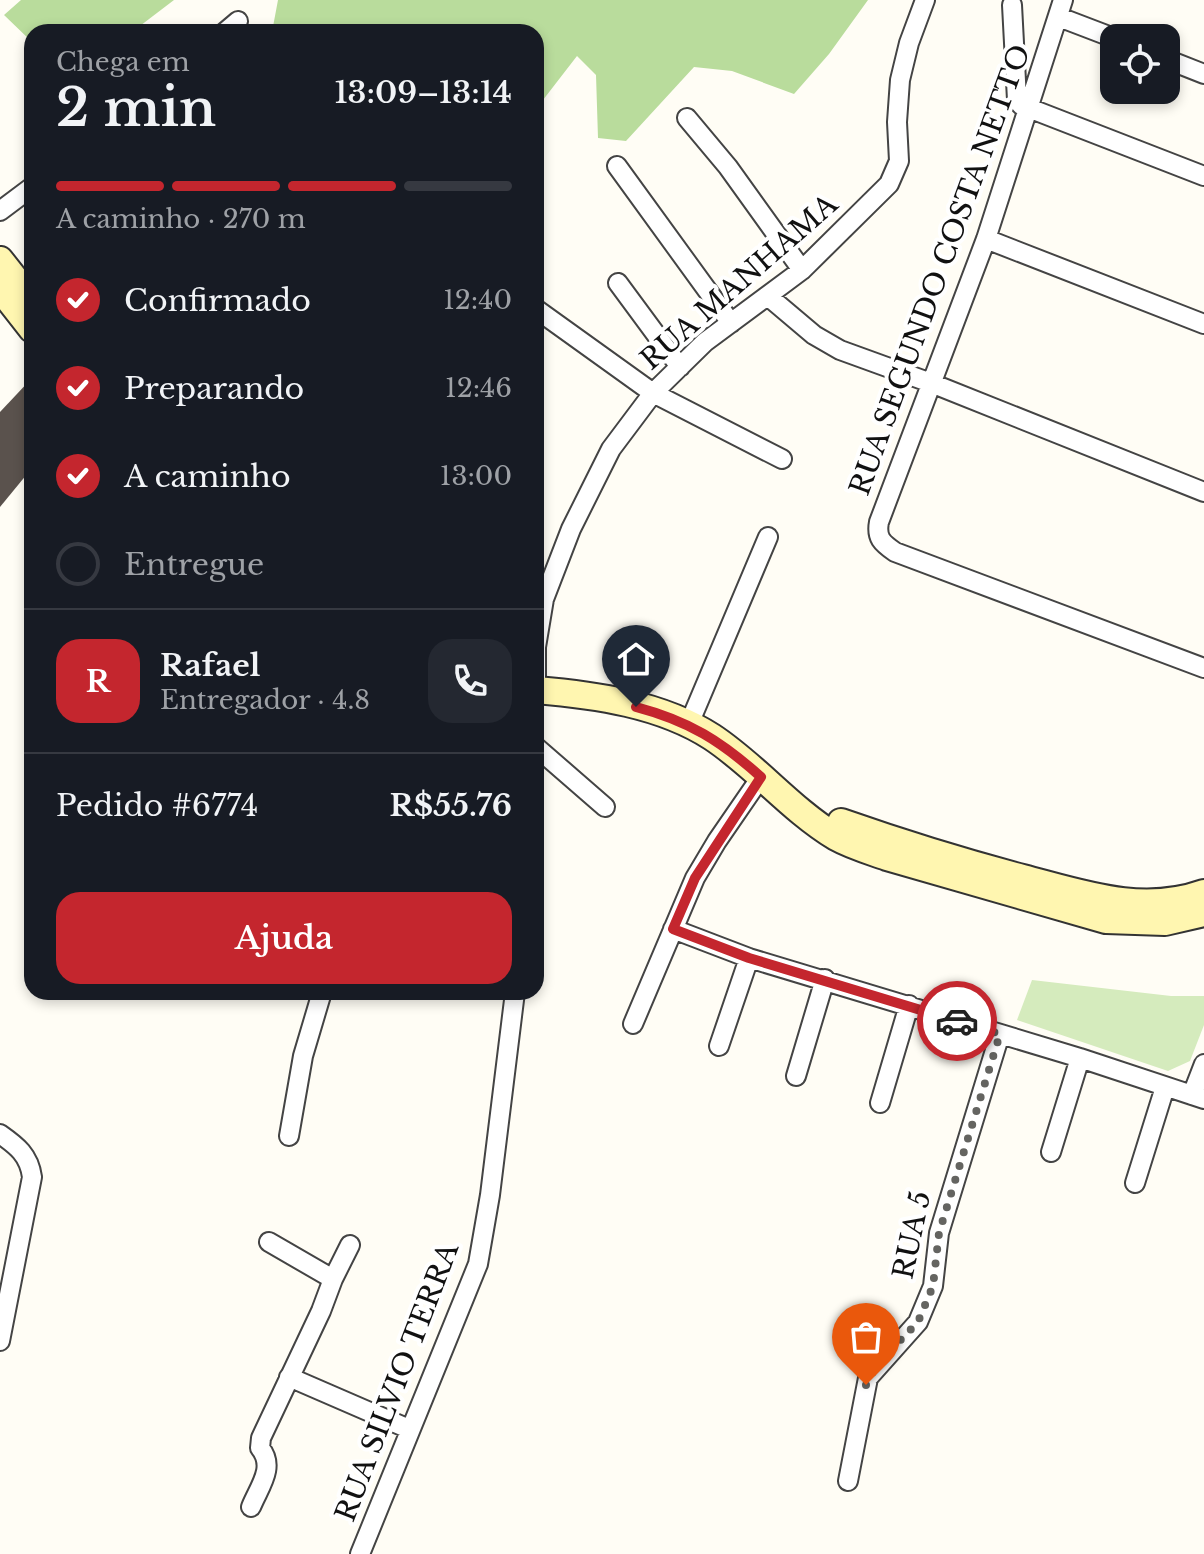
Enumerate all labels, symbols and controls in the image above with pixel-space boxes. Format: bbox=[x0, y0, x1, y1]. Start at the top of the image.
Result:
map controls bbox=[1100, 24, 1180, 104]
button: locate bbox=[1100, 24, 1180, 104]
street label: RUA SEGUNDO COSTA NETTO bbox=[842, 40, 1038, 500]
text: Chega em bbox=[56, 46, 190, 78]
text: 13:09–13:14 bbox=[334, 74, 512, 111]
text: 2 min bbox=[56, 76, 216, 140]
street label: RUA MANHAMA bbox=[633, 187, 845, 377]
text: A caminho · 270 m bbox=[56, 203, 306, 235]
icon: check bbox=[56, 278, 100, 322]
text: Confirmado bbox=[124, 282, 311, 319]
text: 12:40 bbox=[443, 284, 512, 316]
icon: check bbox=[56, 366, 100, 410]
text: Preparando bbox=[124, 370, 304, 407]
text: 12:46 bbox=[445, 372, 512, 404]
icon: check bbox=[56, 454, 100, 498]
text: A caminho bbox=[124, 458, 291, 495]
text: 13:00 bbox=[440, 460, 512, 492]
text: Entregue bbox=[124, 546, 264, 583]
pin bbox=[602, 625, 670, 707]
icon: home bbox=[614, 637, 658, 681]
button: phone bbox=[428, 639, 512, 723]
text: Rafael bbox=[160, 647, 260, 684]
text: R bbox=[86, 663, 110, 700]
text: Entregador · 4.8 bbox=[160, 684, 370, 716]
text: Pedido #6774 bbox=[56, 787, 258, 824]
text: R$55.76 bbox=[389, 787, 512, 824]
button: Ajuda bbox=[56, 892, 512, 984]
courier bbox=[917, 981, 997, 1061]
icon: car bbox=[935, 999, 979, 1043]
street label: RUA 5 bbox=[886, 1188, 938, 1282]
street label: RUA SILVIO TERRA bbox=[328, 1237, 466, 1526]
pin bbox=[832, 1303, 900, 1385]
icon: bag bbox=[844, 1315, 888, 1359]

